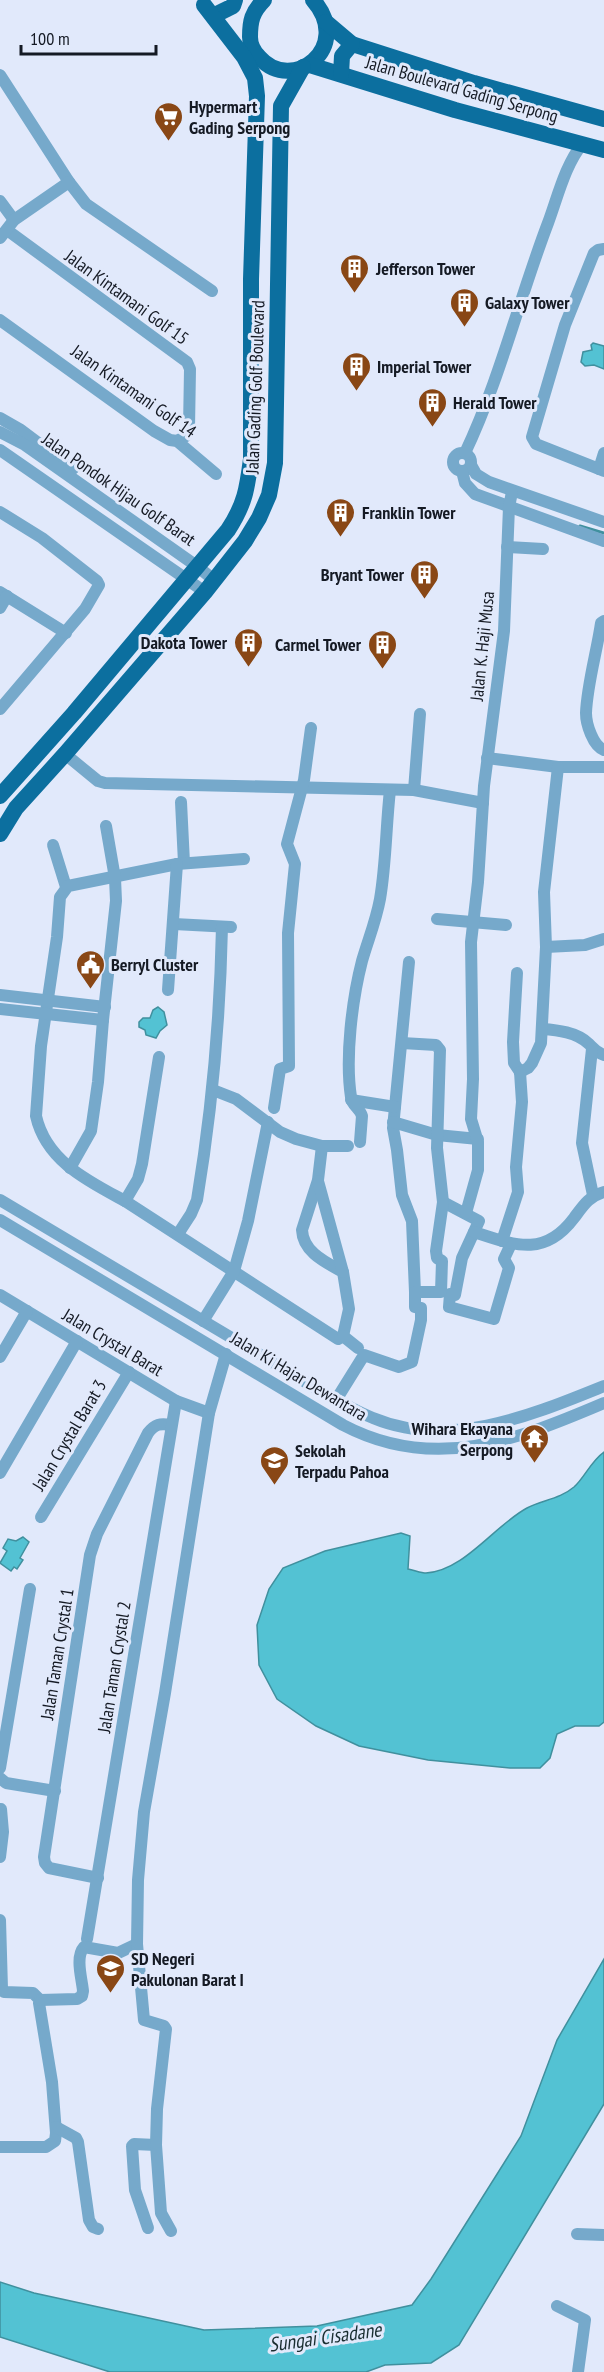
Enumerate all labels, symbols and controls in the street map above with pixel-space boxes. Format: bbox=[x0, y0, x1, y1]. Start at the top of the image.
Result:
scale bar bbox=[21, 18, 156, 56]
text: 100 m bbox=[30, 27, 70, 50]
street label: Jalan Boulevard Gading Serpong bbox=[362, 50, 561, 128]
place label: Hypermart Gading Serpong bbox=[189, 95, 290, 139]
supermarket icon: Hypermart Gading Serpong bbox=[152, 100, 184, 142]
street label: Jalan Kintamani Golf 15 bbox=[60, 244, 193, 350]
building icon: Jefferson Tower bbox=[339, 252, 371, 294]
place label: Jefferson Tower bbox=[375, 257, 476, 280]
building icon: Galaxy Tower bbox=[448, 286, 480, 328]
place label: Galaxy Tower bbox=[485, 291, 570, 314]
street label: Jalan Gading Golf Boulevard bbox=[240, 300, 270, 475]
street label: Jalan Kintamani Golf 14 bbox=[66, 339, 201, 443]
building icon: Imperial Tower bbox=[340, 350, 372, 392]
place label: Imperial Tower bbox=[377, 355, 472, 378]
building icon: Herald Tower bbox=[416, 386, 448, 428]
place label: Herald Tower bbox=[453, 391, 537, 414]
street label: Jalan Pondok Hijau Golf Barat bbox=[37, 427, 200, 551]
building icon: Franklin Tower bbox=[325, 496, 357, 538]
place label: Franklin Tower bbox=[362, 501, 456, 524]
building icon: Bryant Tower bbox=[409, 558, 441, 600]
place label: Bryant Tower bbox=[321, 563, 405, 586]
street label: Jalan K. Haji Musa bbox=[465, 590, 499, 703]
building icon: Dakota Tower bbox=[232, 626, 264, 668]
building icon: Carmel Tower bbox=[366, 628, 398, 670]
place label: Dakota Tower bbox=[141, 631, 228, 654]
place label: Carmel Tower bbox=[275, 633, 362, 656]
public building icon: Berryl Cluster bbox=[74, 948, 106, 990]
place label: Berryl Cluster bbox=[111, 953, 199, 976]
street label: Jalan Crystal Barat bbox=[58, 1302, 168, 1381]
street label: Jalan Ki Hajar Dewantara bbox=[226, 1326, 371, 1426]
street label: Jalan Crystal Barat 3 bbox=[26, 1375, 111, 1495]
place label: Wihara Ekayana Serpong bbox=[410, 1417, 513, 1461]
temple icon: Wihara Ekayana Serpong bbox=[518, 1422, 550, 1464]
place label: Sekolah Terpadu Pahoa bbox=[295, 1439, 389, 1483]
school or university icon: Sekolah Terpadu Pahoa bbox=[258, 1444, 290, 1486]
street label: Jalan Taman Crystal 1 bbox=[35, 1587, 79, 1722]
street label: Jalan Taman Crystal 2 bbox=[92, 1600, 136, 1735]
place label: SD Negeri Pakulonan Barat I bbox=[131, 1947, 244, 1991]
school or university icon: SD Negeri Pakulonan Barat I bbox=[94, 1952, 126, 1994]
water label: Sungai Cisadane bbox=[267, 2316, 385, 2358]

